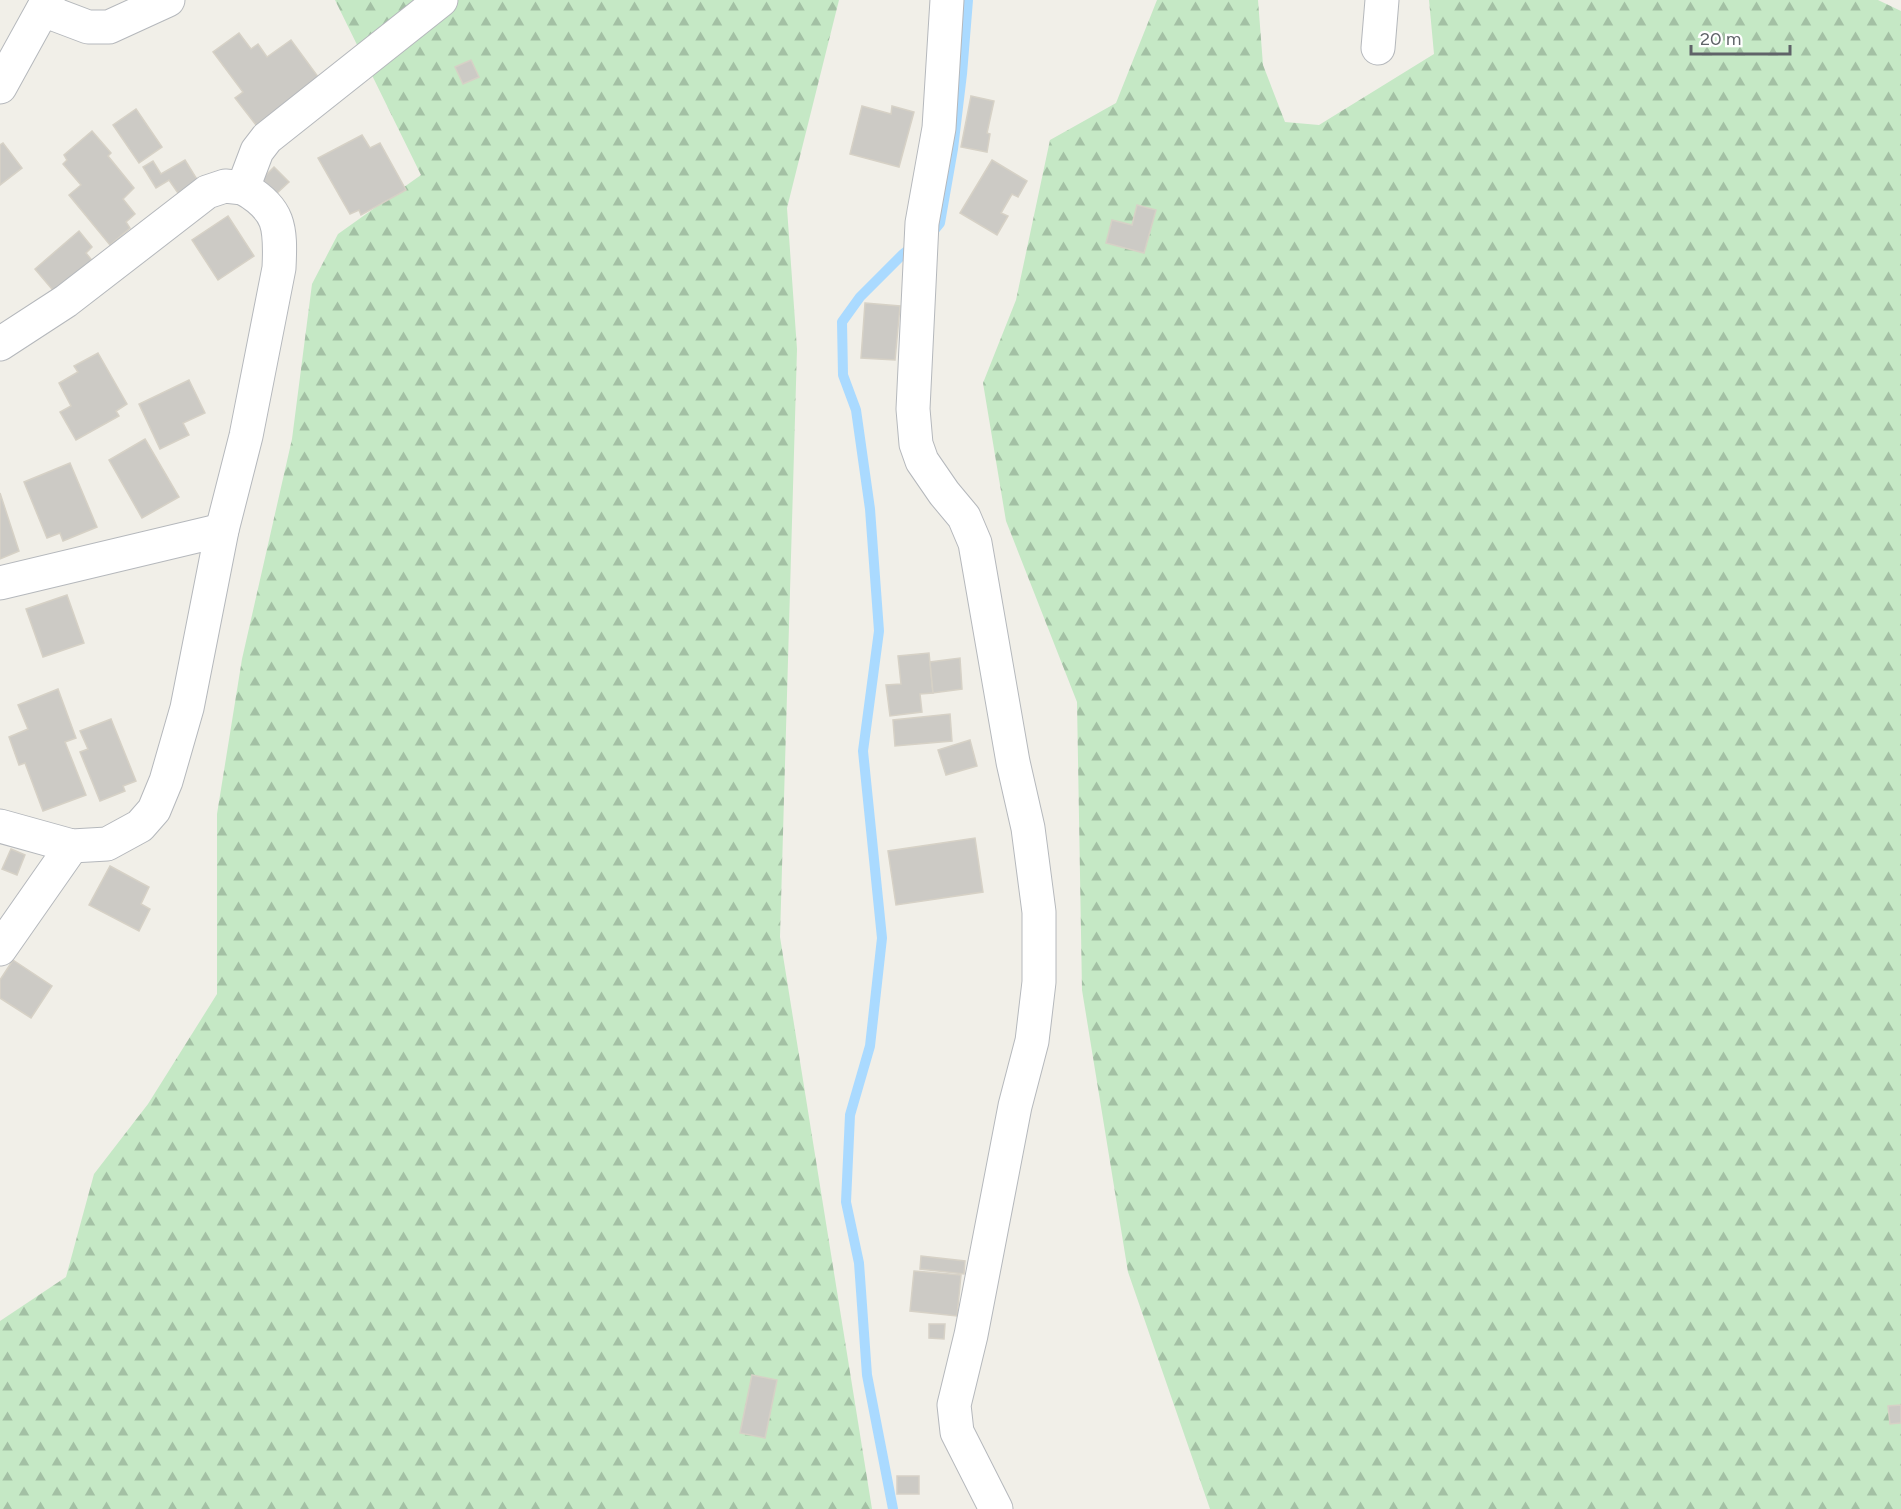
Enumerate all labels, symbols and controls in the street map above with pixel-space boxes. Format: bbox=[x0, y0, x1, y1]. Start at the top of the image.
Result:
scale bar bbox=[1691, 18, 1790, 56]
text: 20 m bbox=[1700, 28, 1741, 50]

